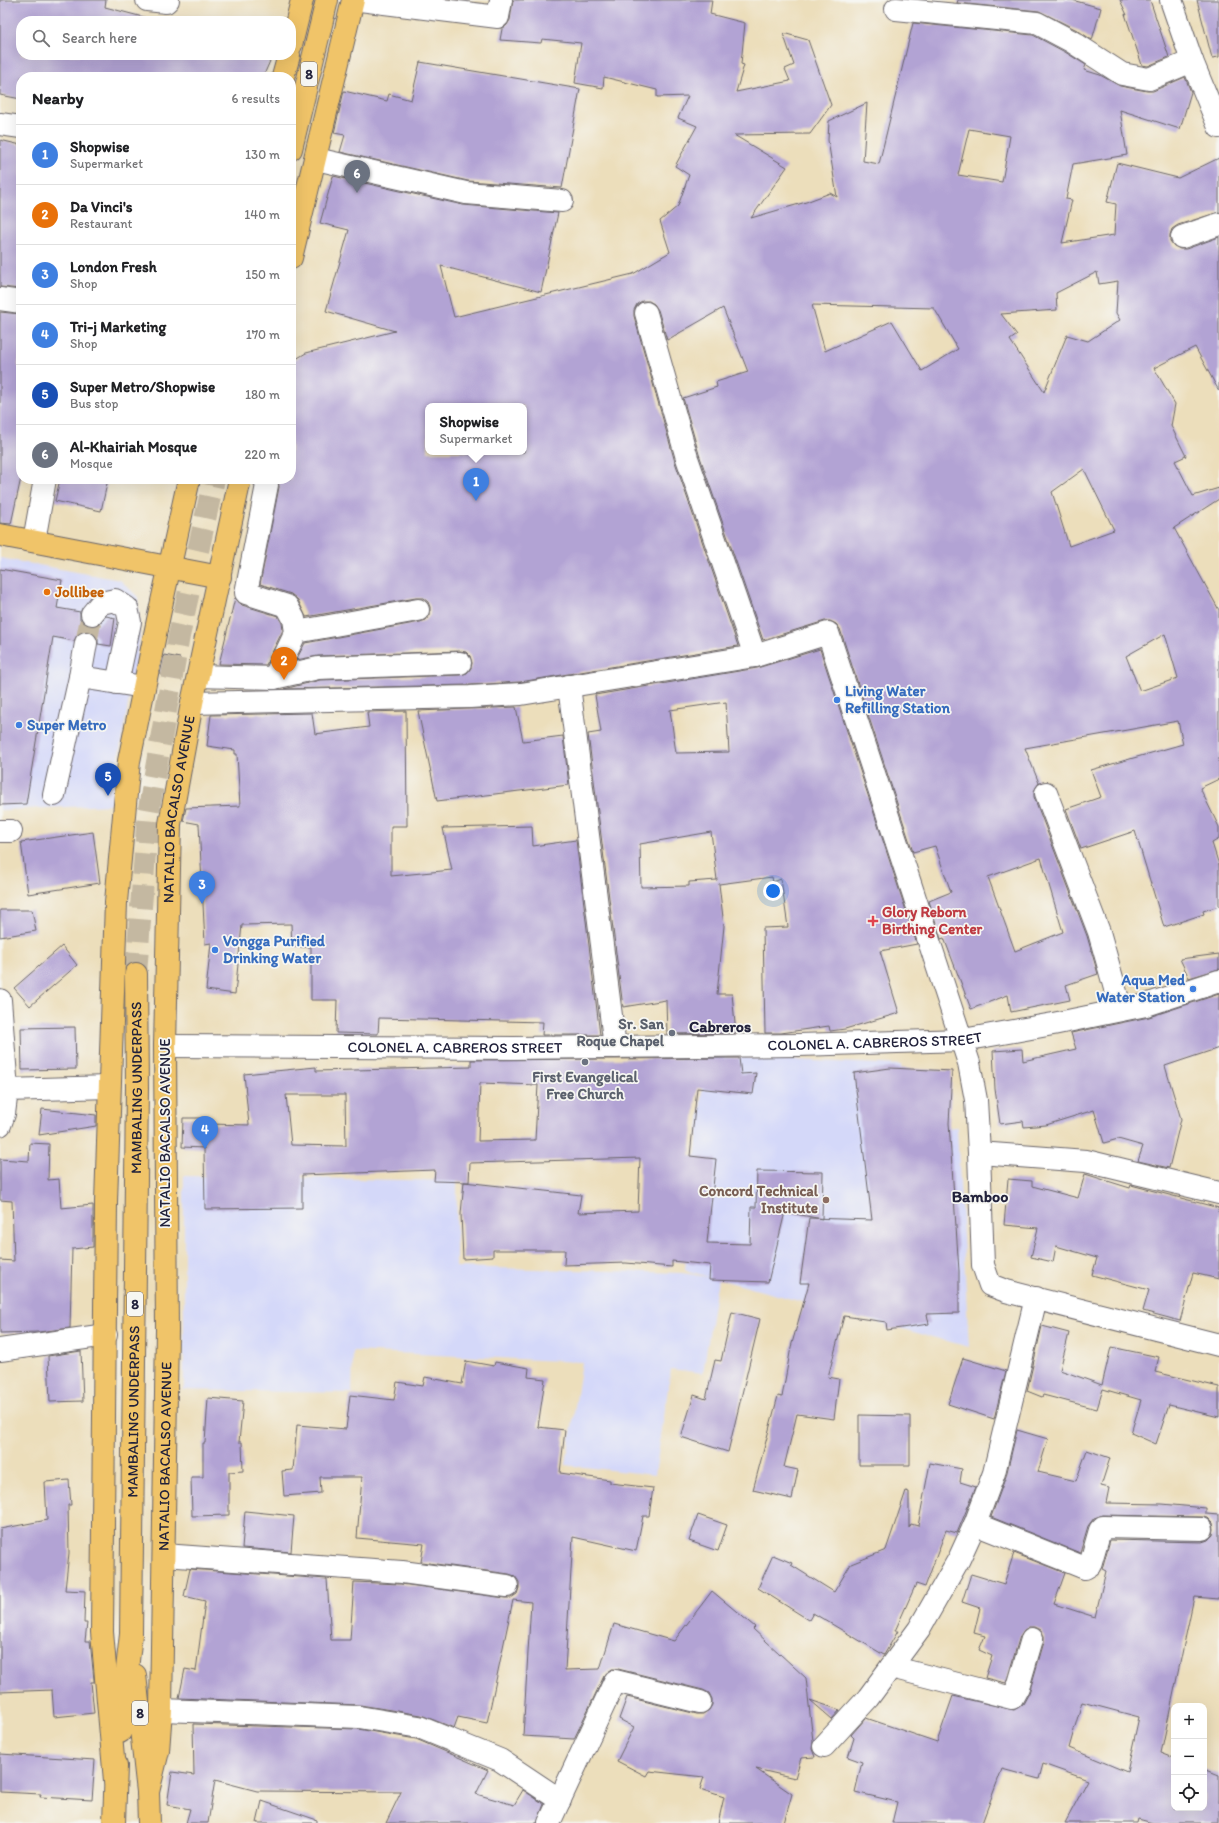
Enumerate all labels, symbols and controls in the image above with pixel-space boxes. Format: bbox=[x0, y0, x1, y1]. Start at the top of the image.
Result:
search box bbox=[16, 16, 296, 60]
icon: search bbox=[30, 27, 52, 49]
text: Search here bbox=[62, 29, 137, 47]
road number: 8 bbox=[301, 62, 317, 86]
text: Nearby bbox=[32, 88, 84, 108]
text: 6 results bbox=[232, 91, 280, 106]
text: Shopwise bbox=[70, 138, 130, 156]
text: 1 bbox=[42, 147, 48, 162]
text: 130 m bbox=[245, 147, 280, 162]
text: Supermarket bbox=[70, 156, 143, 171]
pin: 6 bbox=[344, 160, 370, 193]
text: Da Vinci's bbox=[70, 198, 132, 216]
text: 2 bbox=[42, 207, 48, 222]
text: 140 m bbox=[244, 207, 280, 222]
text: Restaurant bbox=[70, 216, 132, 231]
text: London Fresh bbox=[70, 258, 157, 276]
text: 3 bbox=[41, 267, 49, 282]
text: 150 m bbox=[245, 267, 280, 282]
text: Shop bbox=[70, 276, 97, 291]
text: Tri-j Marketing bbox=[70, 318, 166, 336]
text: 4 bbox=[41, 327, 49, 342]
text: 170 m bbox=[246, 327, 280, 342]
text: Shop bbox=[70, 336, 97, 351]
text: Super Metro/Shopwise bbox=[70, 378, 215, 396]
text: 5 bbox=[42, 387, 48, 402]
text: 180 m bbox=[245, 387, 280, 402]
text: Bus stop bbox=[70, 396, 118, 411]
popup bbox=[425, 403, 527, 455]
text: Shopwise bbox=[439, 413, 499, 431]
text: Supermarket bbox=[439, 431, 513, 446]
text: Al-Khairiah Mosque bbox=[70, 438, 197, 456]
text: 6 bbox=[42, 447, 48, 462]
text: 220 m bbox=[244, 447, 280, 462]
text: Mosque bbox=[70, 456, 113, 471]
pin: 1 bbox=[463, 468, 489, 501]
place label: Jollibee bbox=[54, 583, 104, 601]
marker: Jollibee bbox=[42, 587, 52, 597]
pin: 2 bbox=[271, 647, 297, 680]
place label: Living Water Refilling Station bbox=[845, 682, 950, 718]
marker: Living Water Refilling Station bbox=[832, 695, 842, 705]
street label: NATALIO BACALSO AVENUE bbox=[159, 714, 199, 903]
place label: Super Metro bbox=[27, 716, 107, 735]
marker: Super Metro bbox=[14, 720, 24, 730]
pin: 5 bbox=[95, 763, 121, 796]
pin: 3 bbox=[189, 871, 215, 904]
your location bbox=[763, 881, 783, 901]
place label: Glory Reborn Birthing Center bbox=[882, 903, 983, 939]
marker: Glory Reborn Birthing Center bbox=[867, 915, 879, 927]
place label: Vongga Purified Drinking Water bbox=[223, 932, 326, 968]
marker: Vongga Purified Drinking Water bbox=[210, 945, 220, 955]
place label: Aqua Med Water Station bbox=[1096, 971, 1186, 1006]
marker: Aqua Med Water Station bbox=[1188, 984, 1198, 994]
street label: MAMBALING UNDERPASS bbox=[127, 1001, 146, 1174]
place label: Sr. San Roque Chapel bbox=[576, 1015, 665, 1051]
district label: Cabreros bbox=[689, 1017, 751, 1036]
marker: Sr. San Roque Chapel bbox=[667, 1028, 677, 1038]
street label: COLONEL A. CABREROS STREET bbox=[767, 1028, 984, 1054]
street label: NATALIO BACALSO AVENUE bbox=[156, 1038, 174, 1228]
street label: COLONEL A. CABREROS STREET bbox=[348, 1038, 563, 1057]
marker: First Evangelical Free Church bbox=[580, 1057, 590, 1067]
place label: First Evangelical Free Church bbox=[532, 1068, 639, 1103]
pin: 4 bbox=[192, 1116, 218, 1149]
place label: Concord Technical Institute bbox=[699, 1182, 819, 1217]
district label: Bamboo bbox=[952, 1187, 1008, 1206]
marker: Concord Technical Institute bbox=[821, 1195, 831, 1205]
road number: 8 bbox=[127, 1292, 143, 1316]
street label: MAMBALING UNDERPASS bbox=[123, 1325, 143, 1498]
street label: NATALIO BACALSO AVENUE bbox=[155, 1362, 175, 1551]
road number: 8 bbox=[132, 1701, 148, 1725]
map controls bbox=[1171, 1703, 1207, 1811]
button: + bbox=[1171, 1703, 1207, 1739]
button: − bbox=[1171, 1739, 1207, 1775]
button: locate bbox=[1171, 1775, 1207, 1811]

